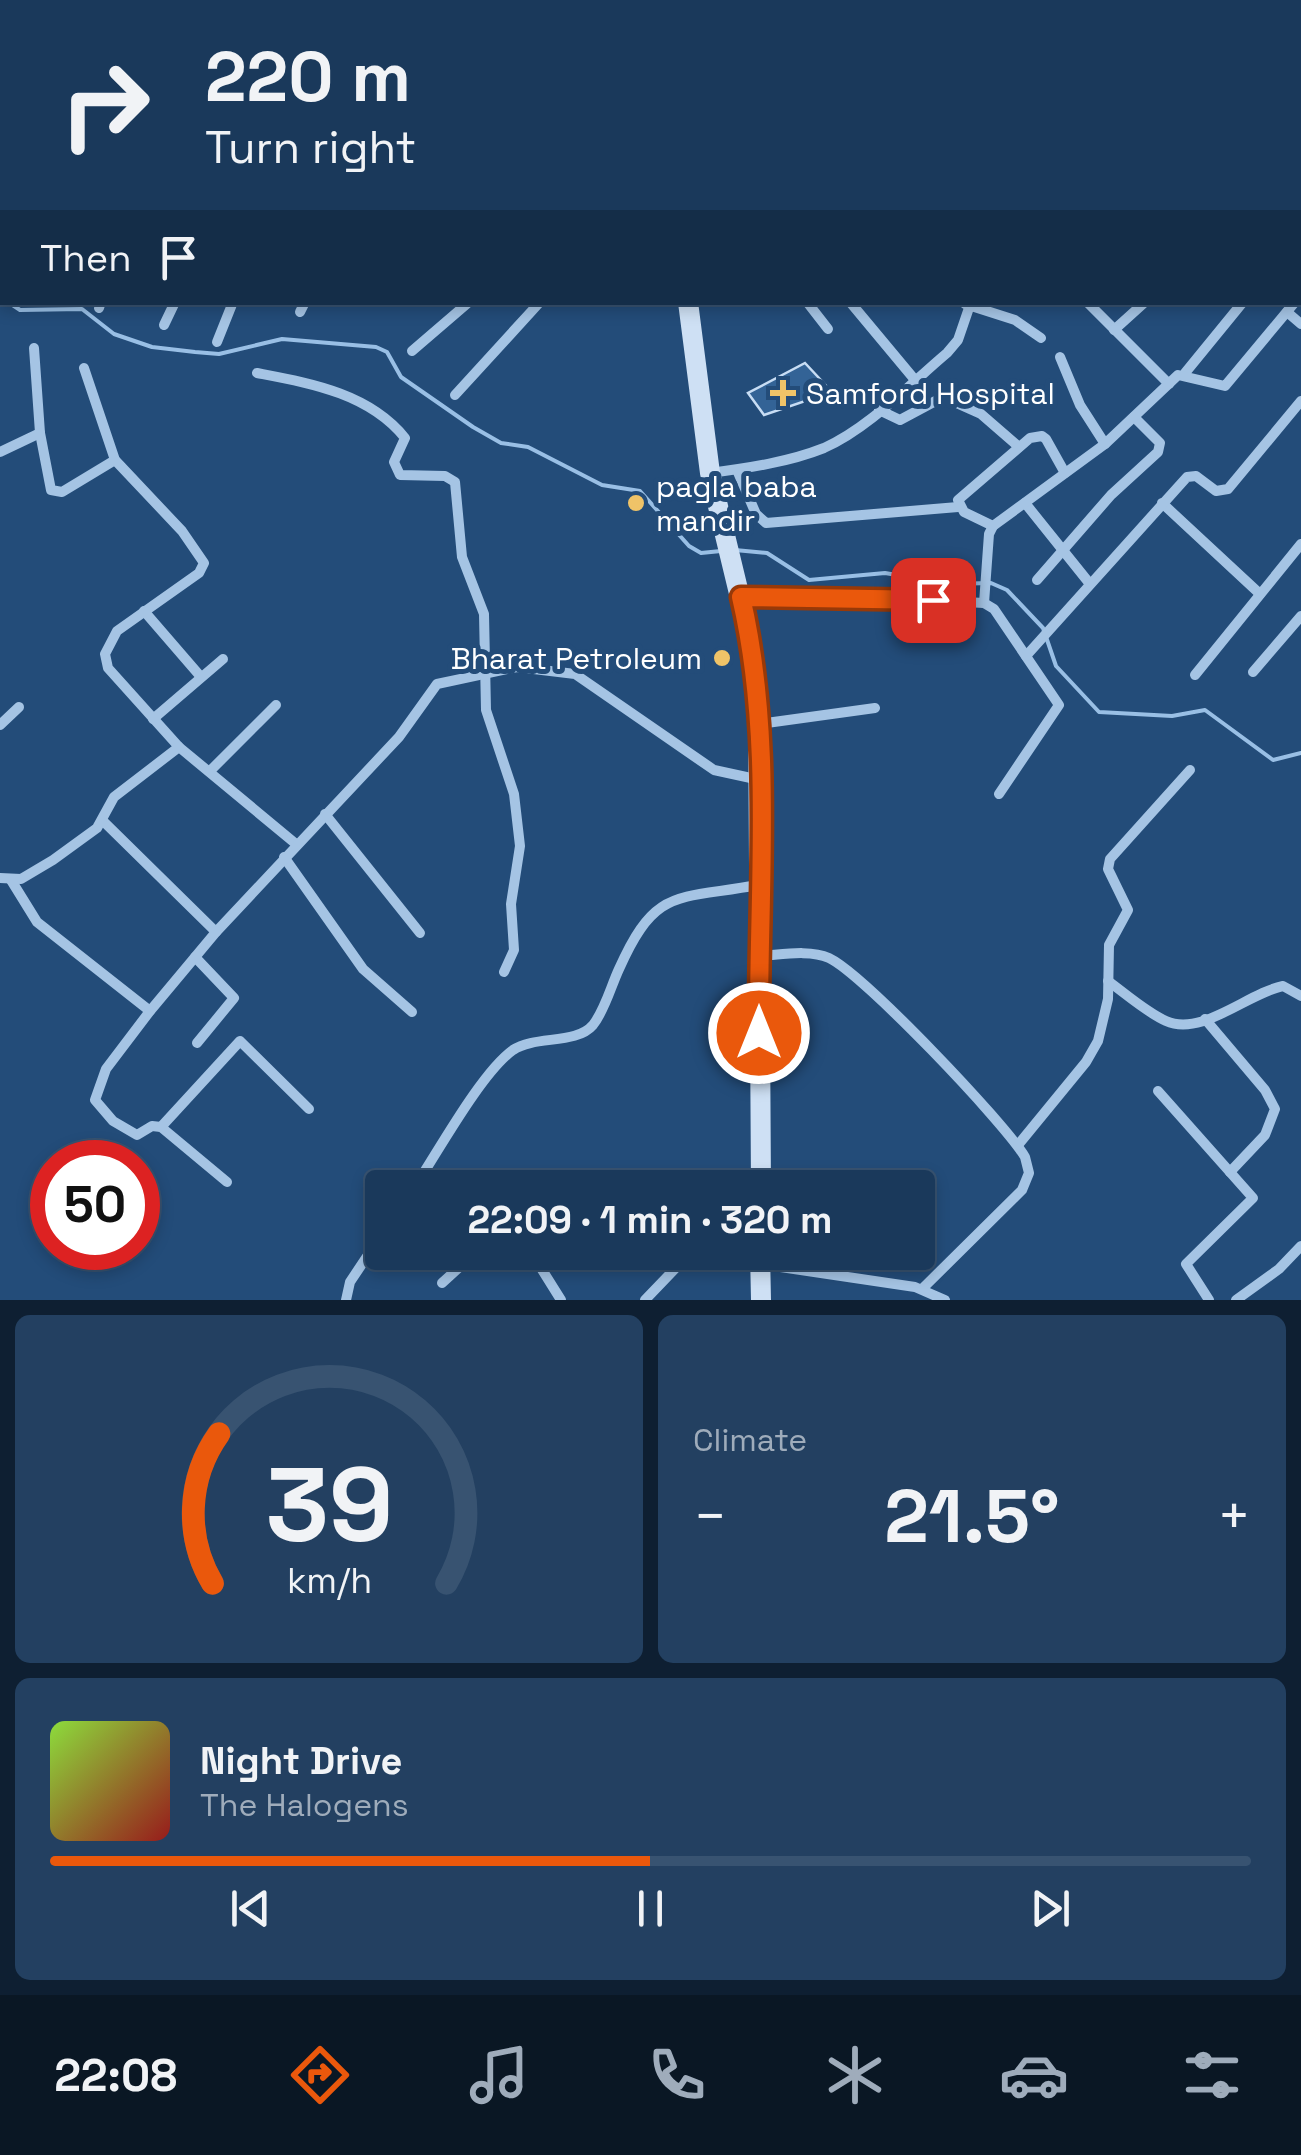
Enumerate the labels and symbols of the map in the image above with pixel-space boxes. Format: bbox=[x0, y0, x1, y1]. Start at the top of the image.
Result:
place label: Samford Hospital bbox=[806, 374, 1055, 413]
marker: Samford Hospital bbox=[770, 380, 796, 406]
place label: pagla baba mandir bbox=[656, 467, 817, 540]
marker: pagla baba mandir bbox=[625, 492, 647, 514]
pin bbox=[891, 558, 976, 643]
place label: Bharat Petroleum bbox=[451, 639, 702, 678]
marker: Bharat Petroleum bbox=[711, 647, 733, 669]
position arrow bbox=[707, 981, 811, 1085]
speed limit sign: 50 bbox=[30, 1140, 160, 1270]

